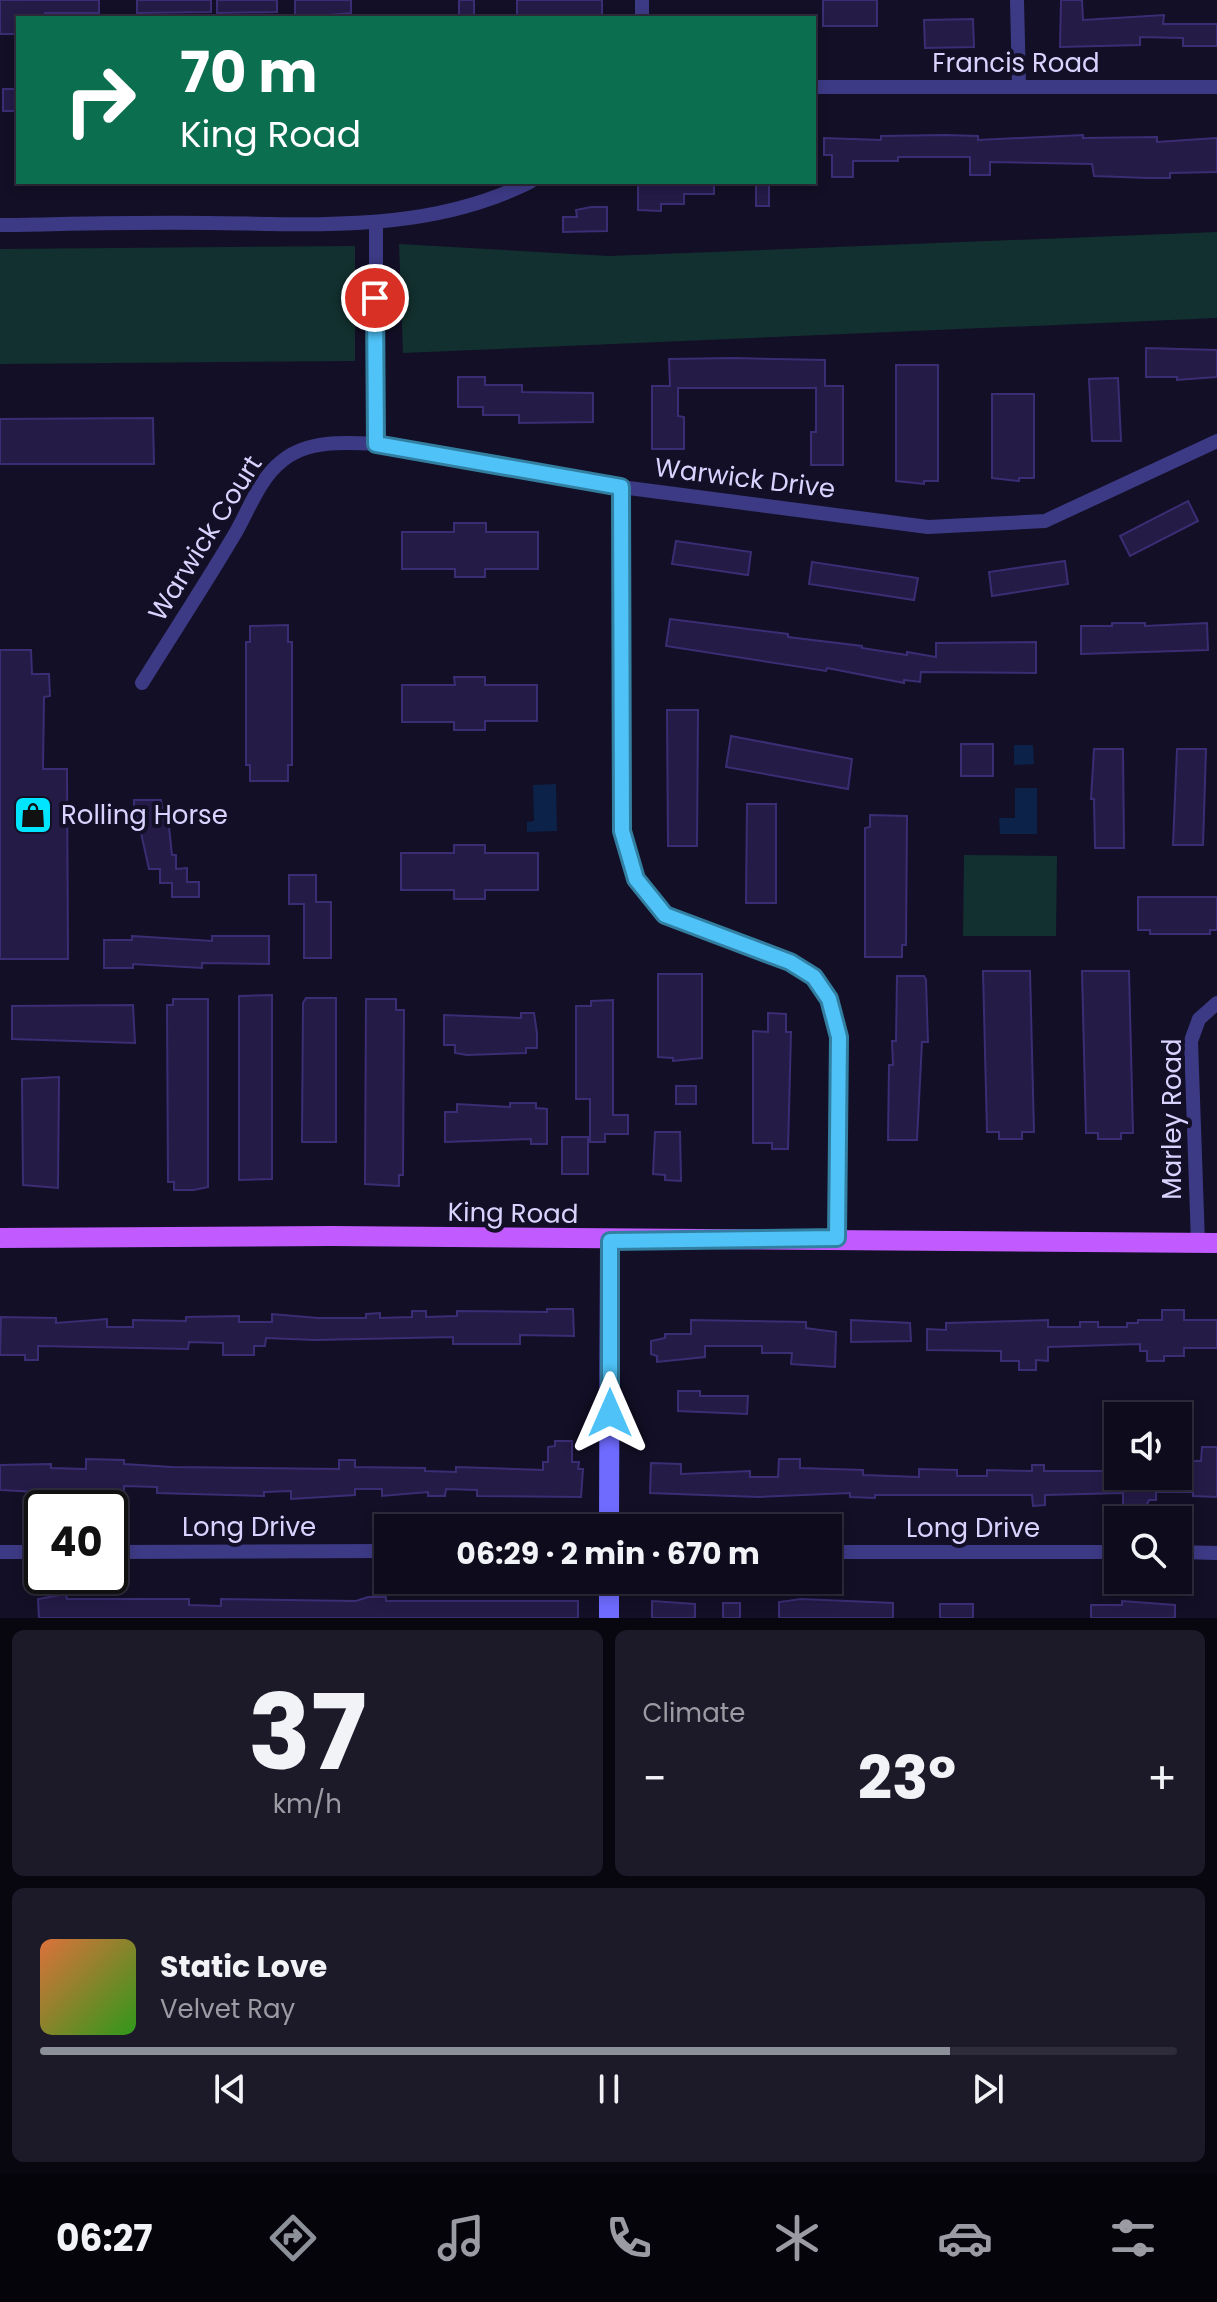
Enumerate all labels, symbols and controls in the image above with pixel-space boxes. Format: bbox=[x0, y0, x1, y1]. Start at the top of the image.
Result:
text: 70 m bbox=[180, 33, 318, 112]
street label: Francis Road bbox=[932, 45, 1100, 81]
icon: right bbox=[48, 48, 152, 152]
text: King Road bbox=[180, 109, 361, 160]
pin bbox=[341, 264, 409, 332]
icon: arrive bbox=[353, 276, 397, 320]
street label: Warwick Court bbox=[140, 448, 270, 628]
street label: Warwick Drive bbox=[653, 449, 837, 507]
shop icon: Rolling Horse bbox=[12, 794, 54, 836]
place label: Rolling Horse bbox=[61, 797, 228, 833]
street label: Marley Road bbox=[1154, 1038, 1190, 1200]
street label: King Road bbox=[447, 1194, 579, 1232]
position arrow bbox=[568, 1371, 652, 1455]
map controls bbox=[1104, 1402, 1192, 1594]
button: sound bbox=[1104, 1402, 1192, 1490]
speed limit sign: 40 bbox=[24, 1490, 128, 1594]
button: search bbox=[1104, 1506, 1192, 1594]
street label: Long Drive bbox=[182, 1509, 316, 1545]
street label: Long Drive bbox=[906, 1510, 1040, 1546]
text: 06:29 · 2 min · 670 m bbox=[456, 1532, 760, 1575]
text: 37 bbox=[248, 1660, 367, 1805]
text: Climate bbox=[643, 1695, 745, 1731]
text: 23° bbox=[858, 1736, 956, 1820]
text: − bbox=[643, 1748, 667, 1809]
text: + bbox=[1147, 1748, 1177, 1809]
text: km/h bbox=[273, 1786, 342, 1822]
text: Static Love bbox=[160, 1945, 327, 1988]
text: Velvet Ray bbox=[160, 1991, 295, 2027]
icon: previous bbox=[208, 2067, 252, 2111]
icon: pause bbox=[587, 2067, 631, 2111]
icon: next bbox=[966, 2067, 1010, 2111]
icon: directions bbox=[265, 2210, 321, 2266]
icon: music bbox=[433, 2210, 489, 2266]
icon: phone bbox=[601, 2210, 657, 2266]
icon: climate bbox=[769, 2210, 825, 2266]
icon: car bbox=[937, 2210, 993, 2266]
icon: filters bbox=[1105, 2210, 1161, 2266]
text: 06:27 bbox=[56, 2213, 152, 2264]

